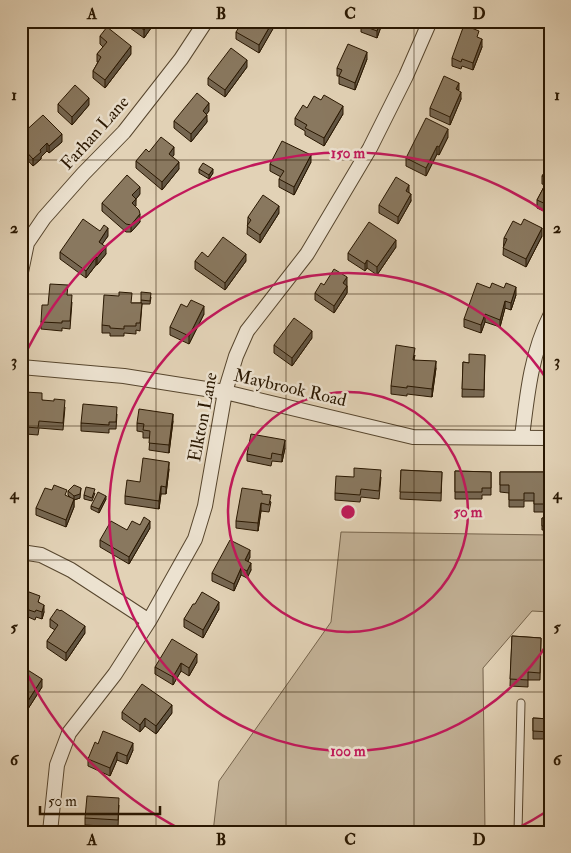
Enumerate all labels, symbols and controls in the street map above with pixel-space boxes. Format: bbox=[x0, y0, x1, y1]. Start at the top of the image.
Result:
text: A bbox=[86, 4, 98, 24]
text: B bbox=[216, 4, 226, 24]
text: C bbox=[344, 4, 356, 24]
text: D bbox=[472, 4, 486, 24]
text: 1 bbox=[11, 85, 17, 105]
text: 1 bbox=[554, 85, 560, 105]
street label: Farhan Lane bbox=[56, 91, 135, 175]
text: 150 m bbox=[331, 144, 365, 163]
text: 2 bbox=[10, 218, 18, 238]
text: 2 bbox=[553, 218, 561, 238]
text: 3 bbox=[11, 351, 17, 371]
text: 3 bbox=[554, 351, 560, 371]
street label: Maybrook Road bbox=[231, 364, 349, 412]
street label: Elkton Lane bbox=[183, 370, 223, 464]
text: 4 bbox=[9, 484, 20, 504]
text: 4 bbox=[552, 484, 563, 504]
centre of rings bbox=[339, 503, 357, 521]
text: 50 m bbox=[454, 503, 483, 522]
text: 5 bbox=[10, 617, 18, 637]
text: 5 bbox=[553, 617, 561, 637]
text: 100 m bbox=[330, 742, 366, 761]
text: 6 bbox=[10, 750, 20, 770]
text: 6 bbox=[553, 750, 563, 770]
scale bar bbox=[40, 783, 160, 815]
text: 50 m bbox=[48, 792, 77, 811]
text: A bbox=[86, 830, 98, 850]
text: B bbox=[216, 830, 226, 850]
text: C bbox=[344, 830, 356, 850]
text: D bbox=[472, 830, 486, 850]

